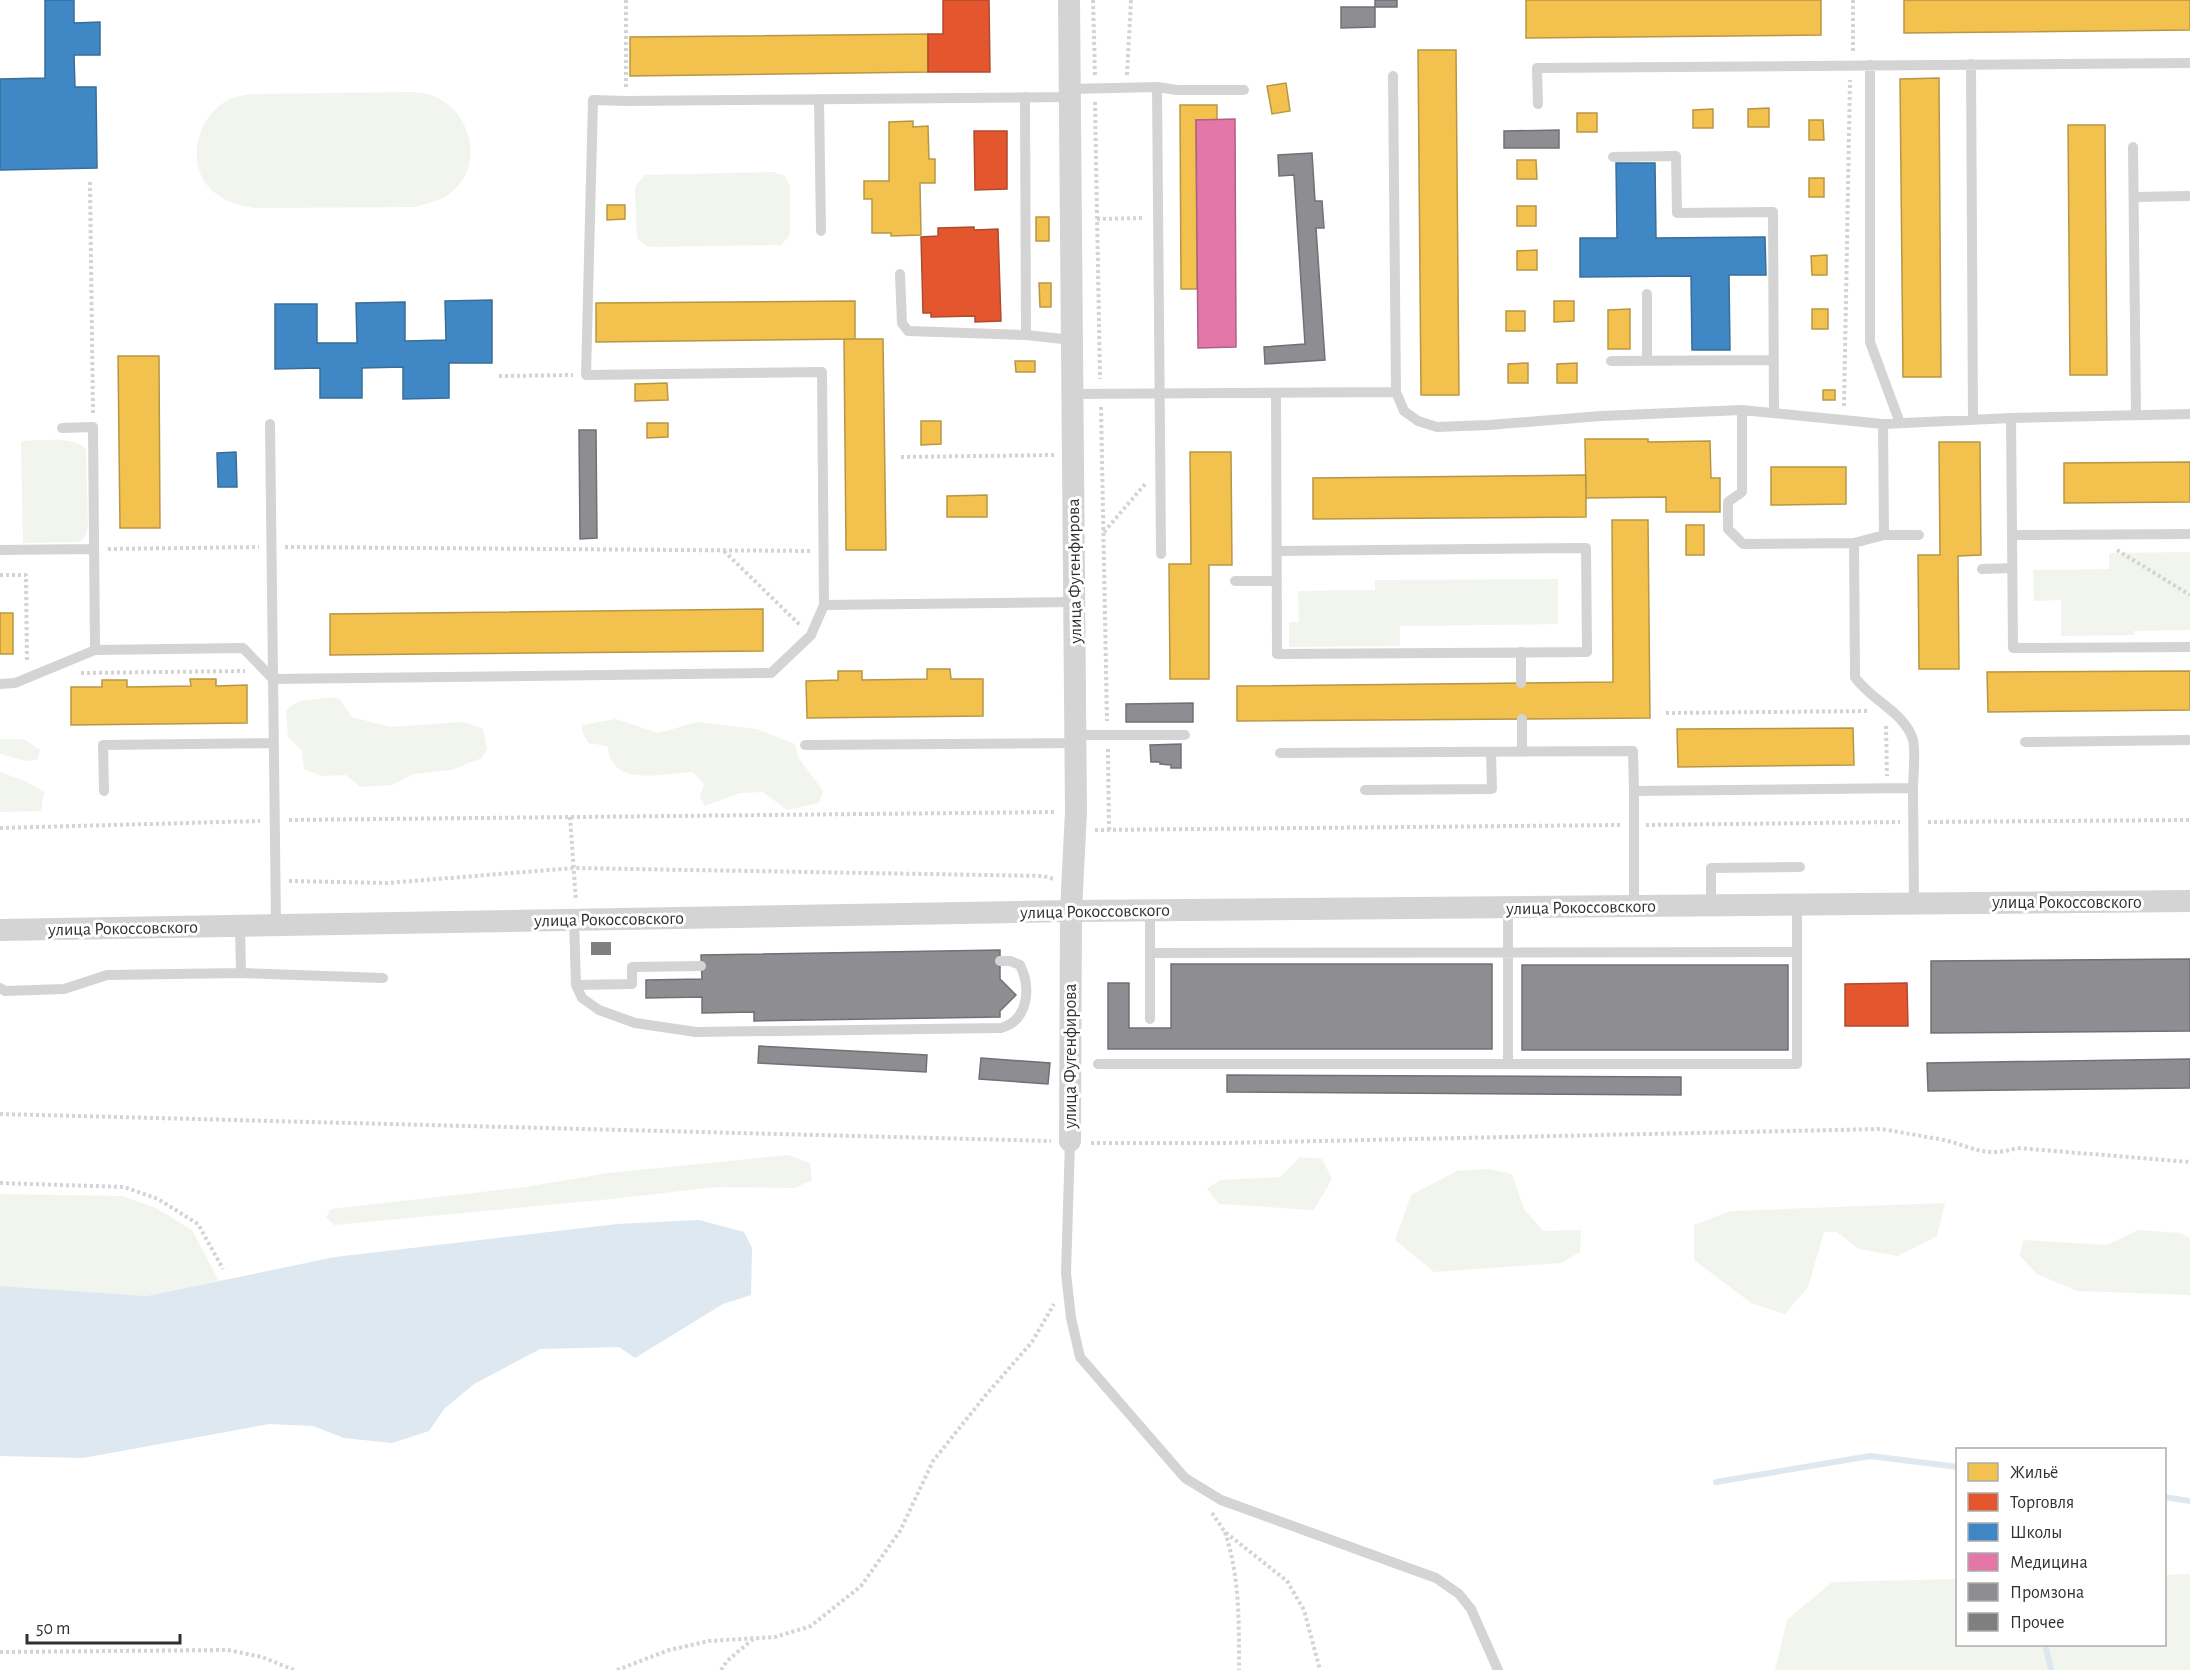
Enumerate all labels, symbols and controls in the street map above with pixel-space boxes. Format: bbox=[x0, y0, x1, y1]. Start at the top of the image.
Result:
street label: улица Фугенфирова bbox=[1065, 498, 1085, 645]
street label: улица Рокоссовского bbox=[1991, 894, 2142, 912]
street label: улица Рокоссовского bbox=[1505, 898, 1656, 918]
street label: улица Рокоссовского bbox=[1019, 902, 1170, 922]
street label: улица Рокоссовского bbox=[533, 910, 684, 930]
street label: улица Рокоссовского bbox=[47, 919, 198, 939]
street label: улица Фугенфирова bbox=[1062, 983, 1080, 1130]
legend bbox=[1956, 1448, 2166, 1646]
text: Жильё bbox=[2010, 1464, 2058, 1482]
text: Торговля bbox=[2010, 1494, 2074, 1512]
text: Школы bbox=[2010, 1524, 2062, 1542]
text: Медицина bbox=[2010, 1554, 2088, 1572]
text: Промзона bbox=[2010, 1584, 2084, 1602]
scale bar bbox=[27, 1607, 180, 1645]
text: Прочее bbox=[2010, 1614, 2065, 1632]
text: 50 m bbox=[36, 1620, 70, 1638]

